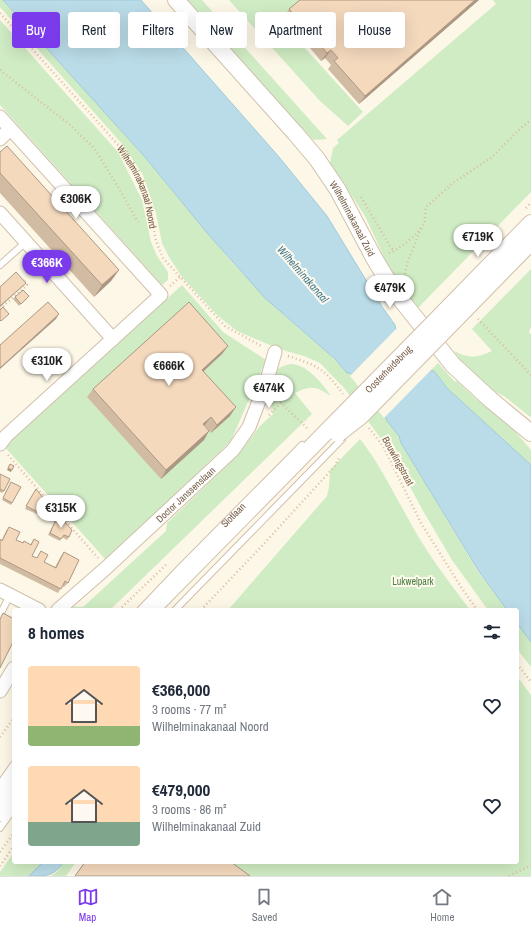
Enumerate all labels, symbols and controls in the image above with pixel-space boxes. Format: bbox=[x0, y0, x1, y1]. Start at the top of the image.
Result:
chip: Buy bbox=[12, 12, 60, 48]
chip: Rent bbox=[68, 12, 120, 48]
chip: Filters bbox=[128, 12, 188, 48]
chip: New bbox=[196, 12, 247, 48]
chip: Apartment bbox=[255, 12, 336, 48]
chip: House bbox=[344, 12, 405, 48]
street label: Wilhelminakanaal Noord bbox=[114, 143, 160, 229]
street label: Wilhelminakanaal Zuid bbox=[327, 178, 378, 258]
pin: €306K bbox=[48, 186, 104, 220]
text: €306K bbox=[60, 190, 92, 207]
pin: €719K bbox=[450, 224, 506, 258]
text: €719K bbox=[462, 228, 494, 245]
water label: Wilhelminakanaal bbox=[274, 242, 332, 306]
pin: €366K bbox=[19, 250, 75, 284]
text: €366K bbox=[31, 254, 63, 271]
pin: €479K bbox=[362, 275, 418, 309]
text: €479K bbox=[374, 279, 406, 296]
street label: Oosterheidebrug bbox=[362, 342, 415, 395]
pin: €310K bbox=[19, 348, 75, 382]
text: €310K bbox=[31, 352, 63, 369]
pin: €666K bbox=[141, 353, 197, 387]
text: €666K bbox=[153, 357, 185, 374]
pin: €474K bbox=[241, 375, 297, 409]
text: €474K bbox=[253, 379, 285, 396]
street label: Bouwlingstraat bbox=[379, 434, 417, 488]
street label: Doctor Janssenslaan bbox=[153, 463, 218, 525]
pin: €315K bbox=[33, 495, 89, 529]
text: €315K bbox=[45, 499, 77, 516]
street label: Slotlaan bbox=[218, 500, 248, 530]
park label: Lukwelpark bbox=[392, 575, 435, 588]
text: 8 homes bbox=[28, 621, 85, 644]
icon: filters bbox=[481, 621, 503, 643]
text: €366,000 bbox=[152, 678, 210, 701]
icon: home bbox=[60, 682, 108, 730]
icon: heart bbox=[481, 695, 503, 717]
text: 3 rooms · 77 m² bbox=[152, 701, 227, 718]
text: Wilhelminakanaal Noord bbox=[152, 718, 269, 735]
text: €479,000 bbox=[152, 778, 210, 801]
icon: home bbox=[60, 782, 108, 830]
icon: heart bbox=[481, 795, 503, 817]
text: 3 rooms · 86 m² bbox=[152, 801, 227, 818]
text: Wilhelminakanaal Zuid bbox=[152, 818, 261, 835]
tab: Map bbox=[77, 886, 99, 924]
tab: Saved bbox=[252, 886, 277, 924]
tab: Home bbox=[430, 886, 454, 924]

